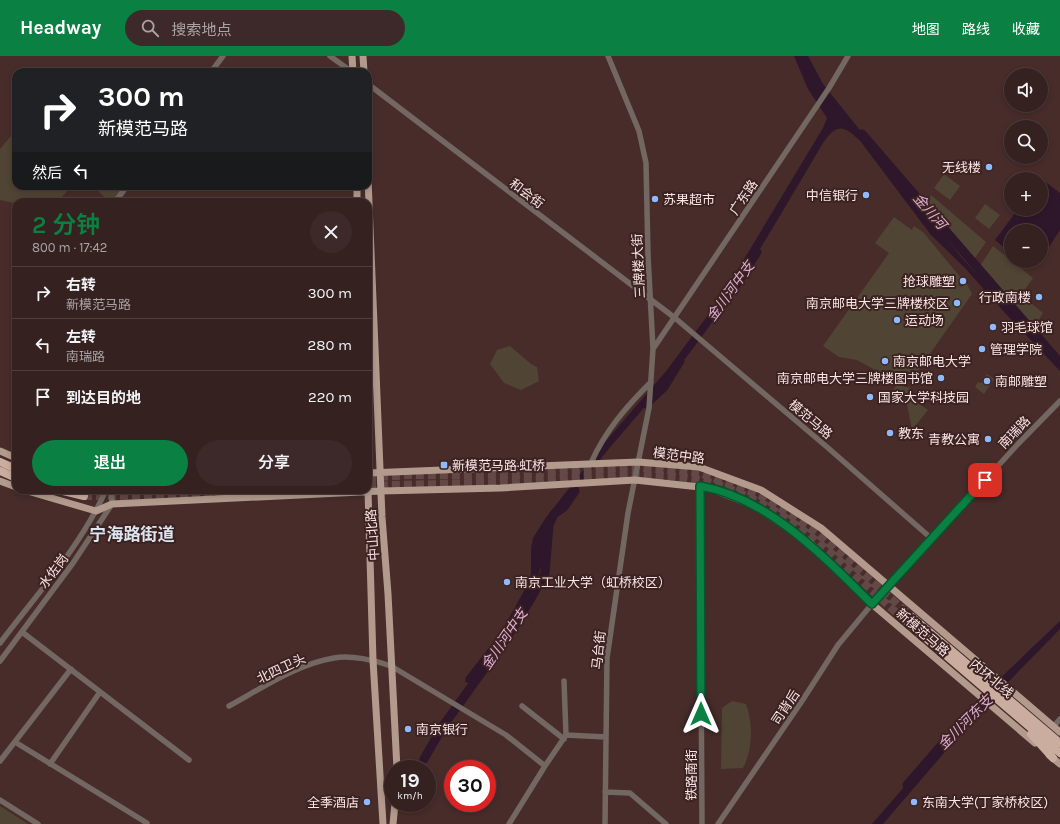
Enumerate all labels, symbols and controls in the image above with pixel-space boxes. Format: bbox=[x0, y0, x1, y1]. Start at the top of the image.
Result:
search box bbox=[125, 10, 405, 46]
text: Headway bbox=[20, 17, 101, 39]
icon: search bbox=[139, 17, 161, 39]
text: 搜索地点 bbox=[171, 21, 231, 39]
text: 地图 bbox=[912, 21, 940, 38]
text: 路线 bbox=[962, 21, 990, 38]
text: 收藏 bbox=[1012, 21, 1040, 38]
map controls bbox=[1004, 68, 1048, 268]
button: sound bbox=[1004, 68, 1048, 112]
text: 300 m bbox=[98, 80, 185, 113]
icon: right bbox=[32, 84, 84, 136]
text: 新模范马路 bbox=[98, 118, 188, 140]
button: search bbox=[1004, 120, 1048, 164]
icon: left bbox=[70, 160, 92, 182]
place label: 无线楼 bbox=[942, 160, 981, 175]
marker: 无线楼 bbox=[984, 162, 994, 172]
text: 然后 bbox=[32, 164, 62, 182]
button: + bbox=[1004, 172, 1048, 216]
street label: 和会街 bbox=[507, 176, 547, 211]
street label: 广东路 bbox=[726, 177, 761, 218]
place label: 中信银行 bbox=[806, 188, 858, 203]
marker: 中信银行 bbox=[861, 190, 871, 200]
water label: 金川河 bbox=[909, 190, 952, 235]
place label: 苏果超市 bbox=[663, 192, 715, 207]
marker: 苏果超市 bbox=[650, 194, 660, 204]
text: 2 分钟 bbox=[32, 211, 100, 239]
button: close bbox=[310, 211, 352, 253]
button: − bbox=[1004, 224, 1048, 268]
street label: 三牌楼大街 bbox=[629, 233, 648, 299]
text: 800 m · 17:42 bbox=[32, 240, 107, 255]
water label: 金川河中支 bbox=[703, 256, 759, 325]
place label: 抢球雕塑 bbox=[903, 274, 955, 289]
text: 右转 bbox=[66, 276, 96, 294]
marker: 抢球雕塑 bbox=[958, 276, 968, 286]
icon: right bbox=[32, 282, 54, 304]
text: 300 m bbox=[308, 284, 352, 302]
place label: 行政南楼 bbox=[979, 290, 1031, 305]
marker: 行政南楼 bbox=[1034, 292, 1044, 302]
place label: 南京邮电大学三牌楼校区 bbox=[806, 296, 949, 311]
text: 新模范马路 bbox=[66, 297, 131, 312]
marker: 南京邮电大学三牌楼校区 bbox=[952, 298, 962, 308]
place label: 运动场 bbox=[905, 313, 944, 328]
marker: 运动场 bbox=[892, 315, 902, 325]
place label: 羽毛球馆 bbox=[1001, 320, 1053, 335]
marker: 羽毛球馆 bbox=[988, 322, 998, 332]
text: 左转 bbox=[66, 328, 96, 346]
icon: left bbox=[32, 334, 54, 356]
text: 280 m bbox=[308, 336, 352, 354]
place label: 管理学院 bbox=[990, 342, 1042, 357]
marker: 管理学院 bbox=[977, 344, 987, 354]
text: 南瑞路 bbox=[66, 349, 105, 364]
place label: 南京邮电大学 bbox=[893, 354, 971, 369]
marker: 南京邮电大学 bbox=[880, 356, 890, 366]
place label: 南京邮电大学三牌楼图书馆 bbox=[777, 371, 933, 386]
marker: 南京邮电大学三牌楼图书馆 bbox=[936, 373, 946, 383]
place label: 南邮雕塑 bbox=[995, 374, 1047, 389]
marker: 南邮雕塑 bbox=[982, 376, 992, 386]
icon: arrive bbox=[32, 386, 54, 408]
text: 220 m bbox=[308, 388, 352, 406]
text: 到达目的地 bbox=[66, 389, 141, 407]
place label: 国家大学科技园 bbox=[878, 390, 969, 405]
marker: 国家大学科技园 bbox=[865, 392, 875, 402]
street label: 模范马路 bbox=[786, 397, 835, 442]
street label: 南瑞路 bbox=[995, 413, 1033, 452]
place label: 教东 bbox=[898, 426, 924, 441]
marker: 教东 bbox=[885, 428, 895, 438]
place label: 青教公寓 bbox=[928, 432, 980, 447]
marker: 青教公寓 bbox=[983, 434, 993, 444]
button: 退出 bbox=[32, 440, 188, 486]
button: 分享 bbox=[196, 440, 352, 486]
street label: 模范中路 bbox=[652, 445, 706, 466]
place label: 新模范马路·虹桥 bbox=[452, 458, 545, 473]
marker: 新模范马路·虹桥 bbox=[439, 460, 449, 470]
pin bbox=[968, 463, 1002, 497]
icon: arrive bbox=[974, 469, 996, 491]
street label: 中山北路 bbox=[363, 508, 382, 561]
district label: 宁海路街道 bbox=[90, 524, 175, 544]
street label: 水佐岗 bbox=[36, 551, 71, 591]
place label: 南京工业大学（虹桥校区） bbox=[515, 575, 671, 590]
marker: 南京工业大学（虹桥校区） bbox=[502, 577, 512, 587]
water label: 金川河中支 bbox=[478, 604, 532, 673]
street label: 新模范马路 bbox=[893, 605, 952, 659]
street label: 马台街 bbox=[589, 630, 608, 670]
street label: 北四卫头 bbox=[254, 651, 308, 686]
street label: 内环北线 bbox=[967, 656, 1016, 701]
street label: 司背后 bbox=[768, 687, 803, 728]
water label: 金川河东支 bbox=[935, 690, 998, 753]
position arrow bbox=[680, 693, 722, 735]
place label: 南京银行 bbox=[416, 722, 468, 737]
marker: 南京银行 bbox=[403, 724, 413, 734]
street label: 铁路南街 bbox=[684, 749, 699, 801]
speed limit sign: 30 bbox=[444, 760, 496, 812]
text: 19 bbox=[400, 769, 420, 792]
text: km/h bbox=[397, 790, 423, 802]
place label: 全季酒店 bbox=[307, 795, 359, 810]
place label: 东南大学(丁家桥校区) bbox=[922, 795, 1048, 810]
marker: 全季酒店 bbox=[362, 797, 372, 807]
marker: 东南大学(丁家桥校区) bbox=[909, 797, 919, 807]

